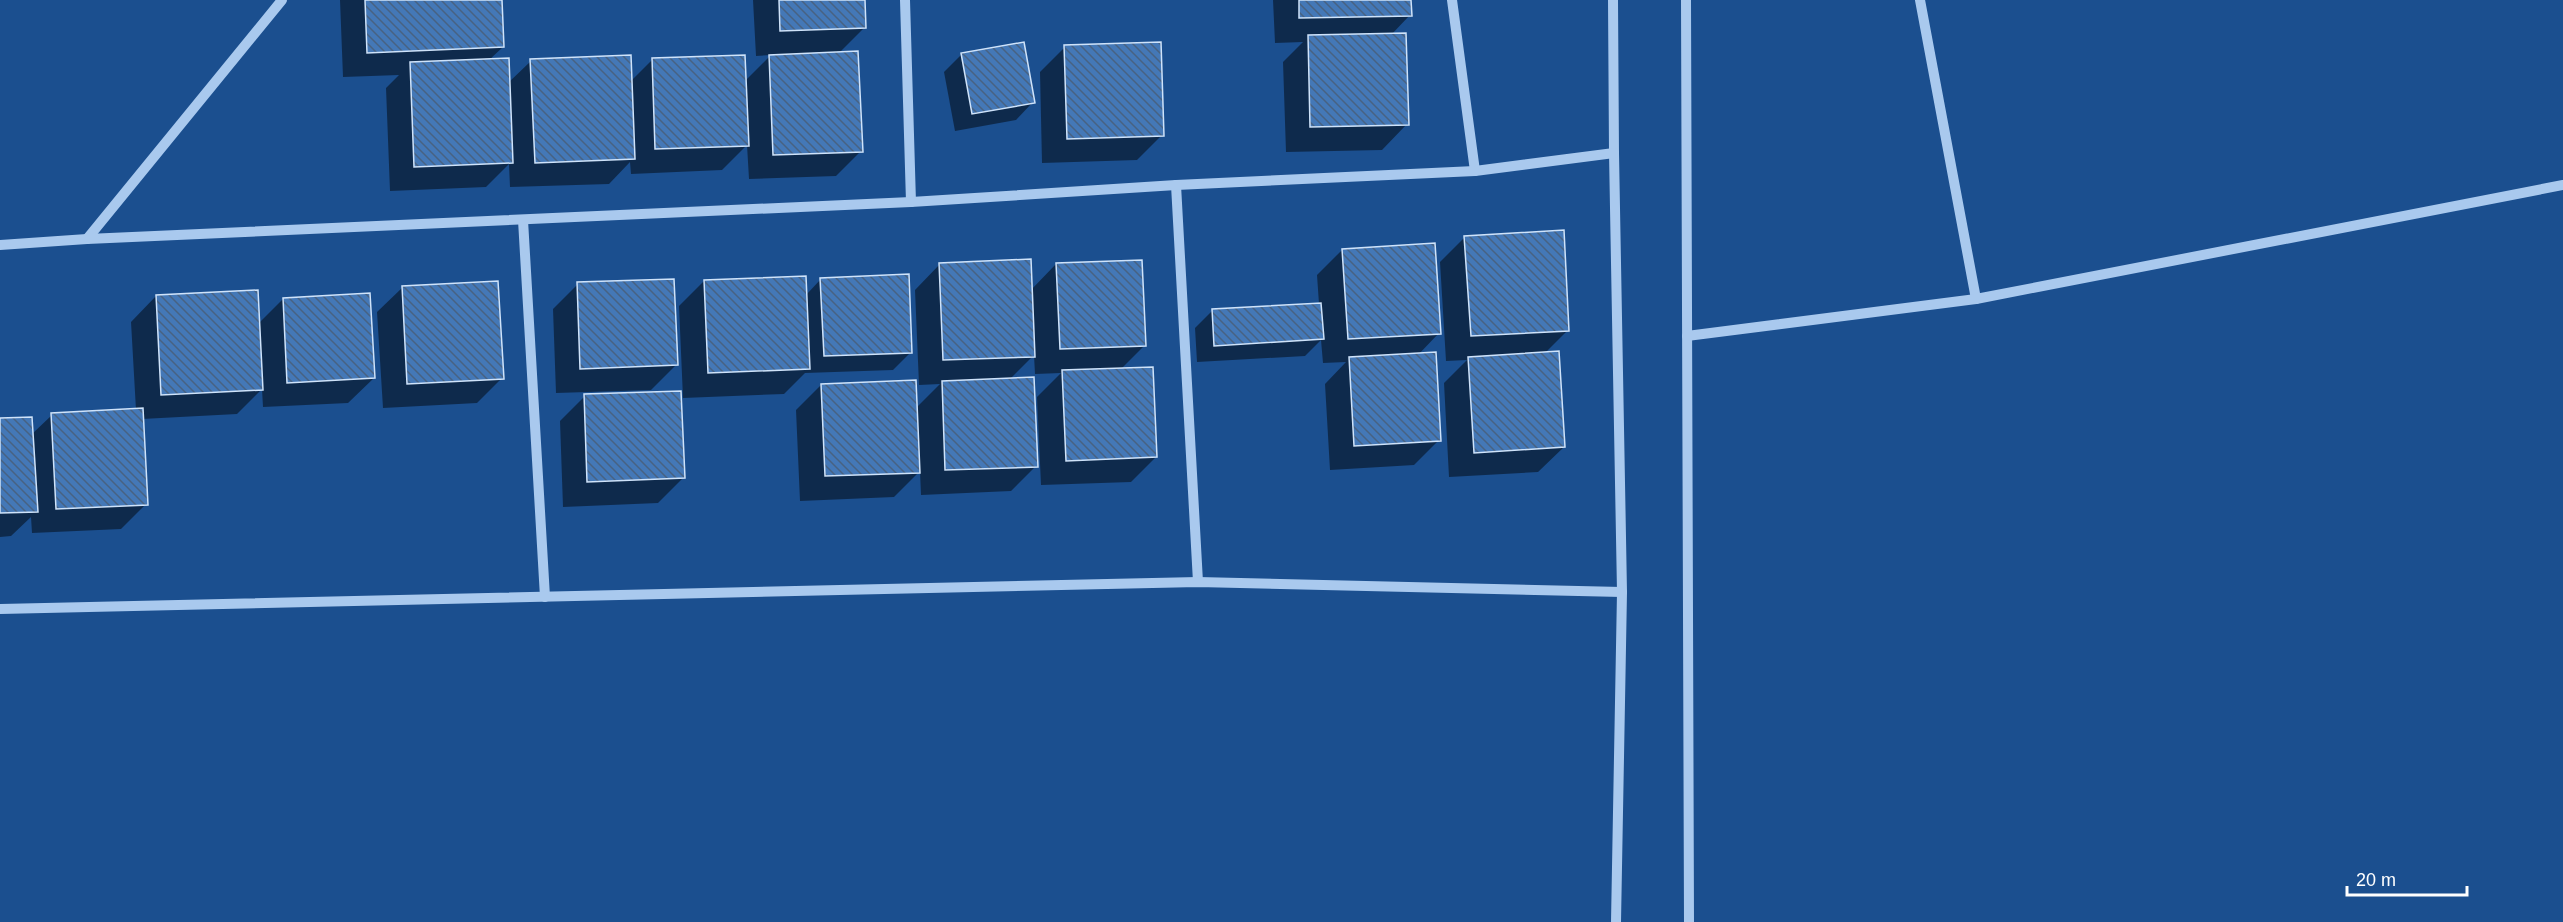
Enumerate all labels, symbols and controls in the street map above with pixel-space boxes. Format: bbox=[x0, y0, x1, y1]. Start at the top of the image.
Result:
scale bar bbox=[2347, 859, 2467, 897]
text: 20 m bbox=[2356, 870, 2396, 890]

